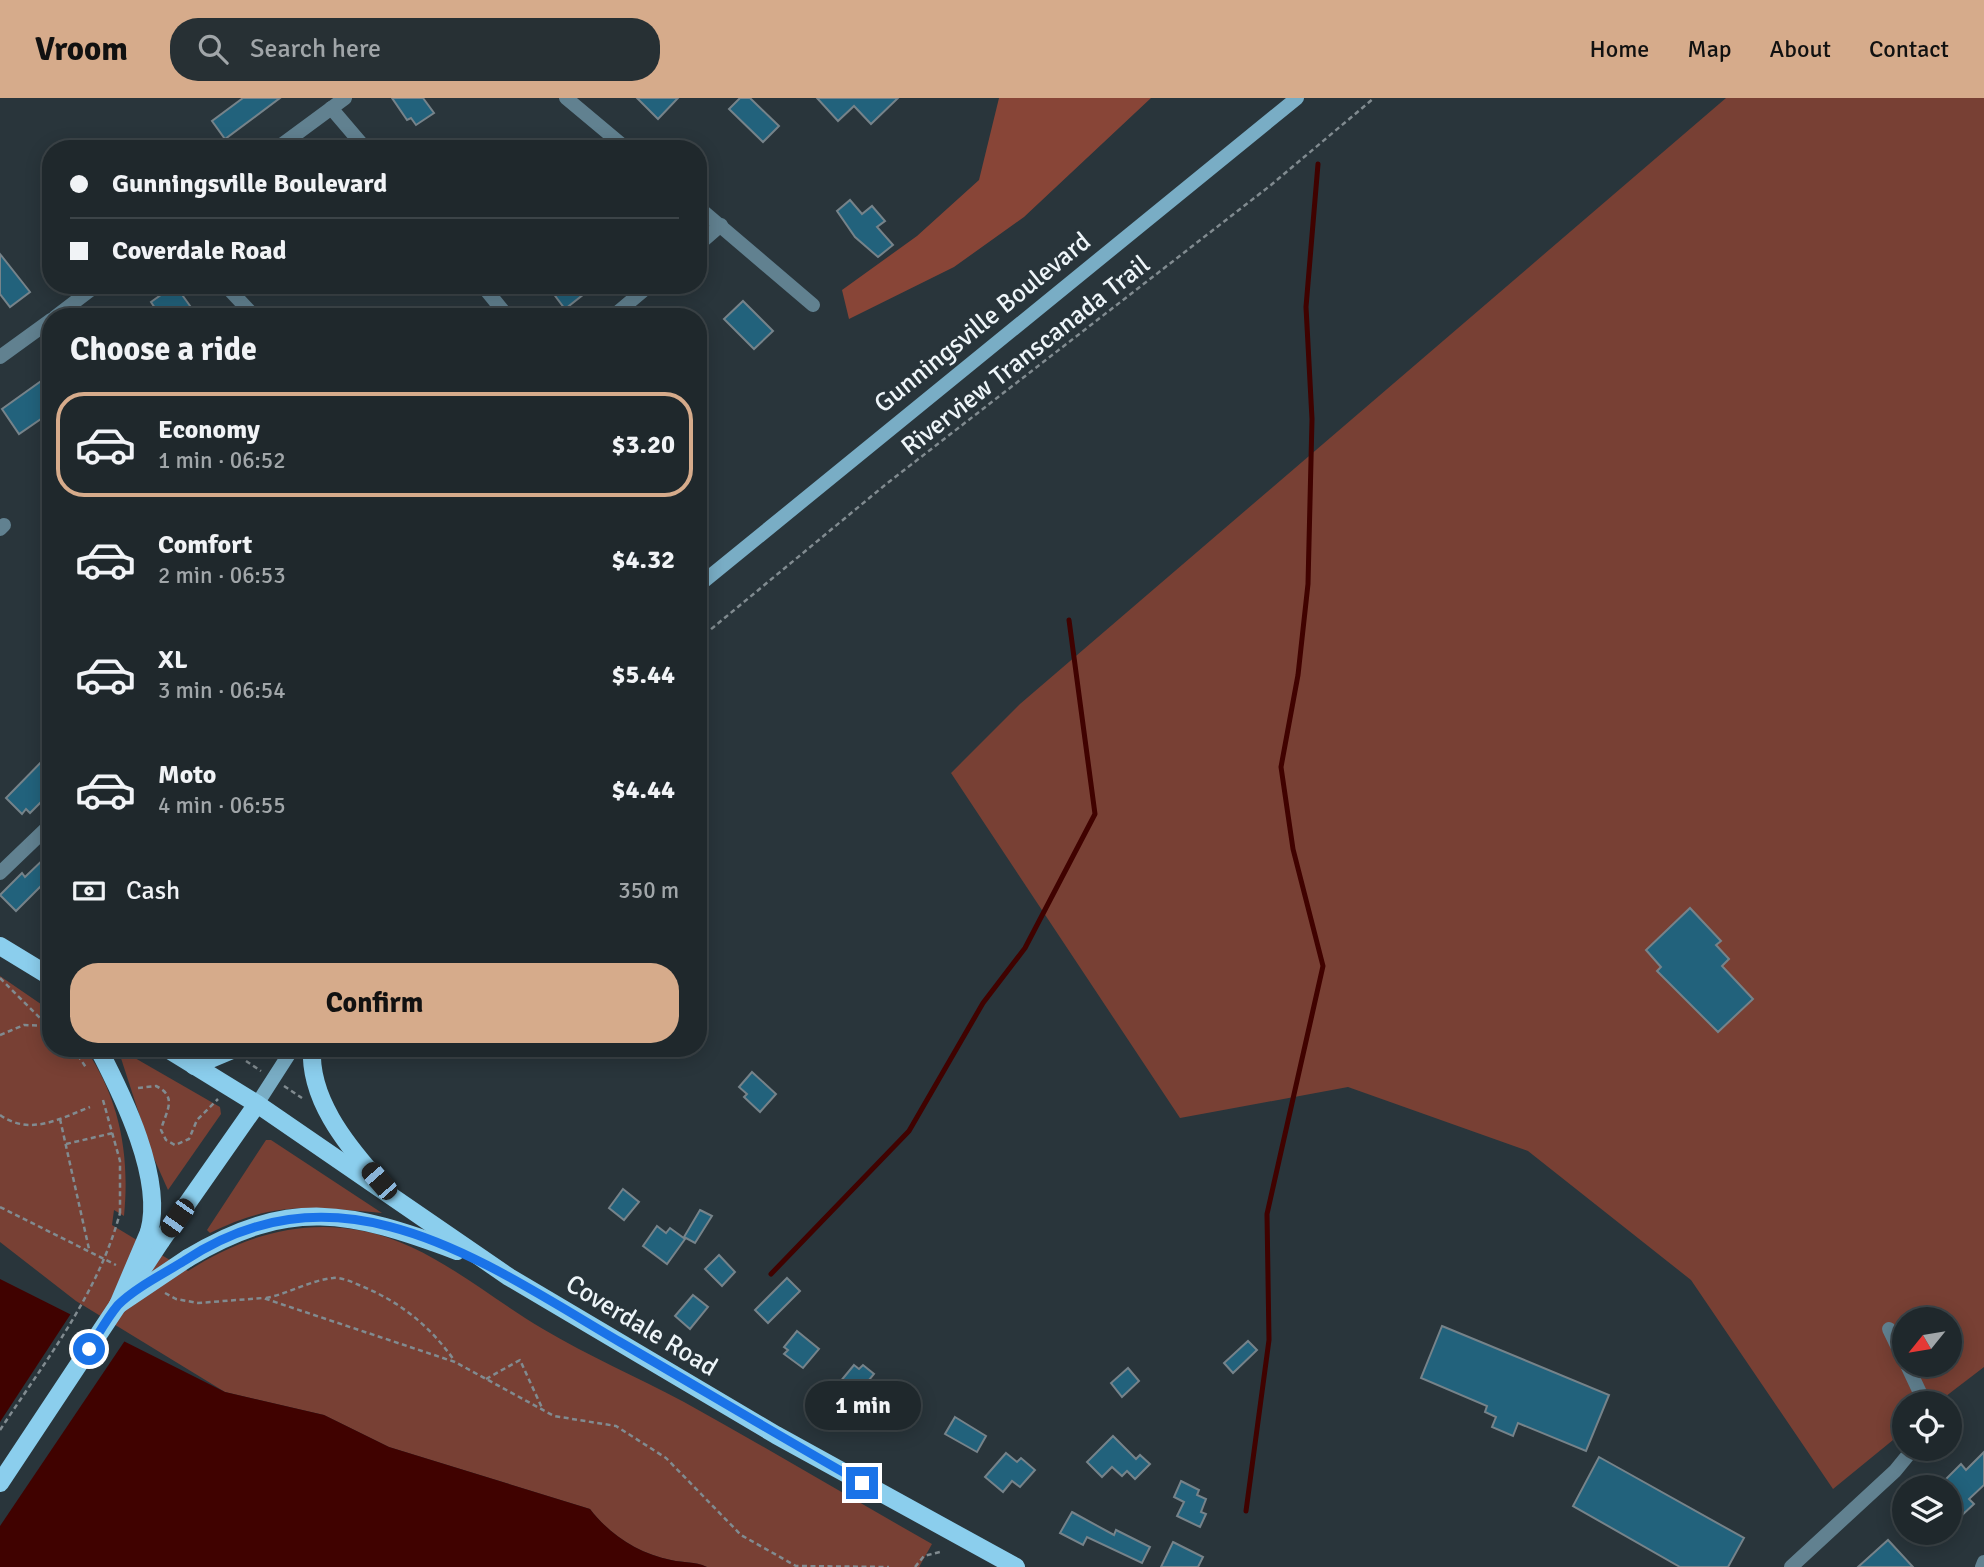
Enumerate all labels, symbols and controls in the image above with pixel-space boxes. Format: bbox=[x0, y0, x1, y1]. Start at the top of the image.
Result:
search box bbox=[170, 18, 660, 81]
text: Vroom bbox=[35, 29, 128, 70]
icon: search bbox=[194, 30, 232, 68]
text: Search here bbox=[250, 33, 381, 65]
text: Home bbox=[1589, 34, 1649, 64]
text: Map bbox=[1687, 34, 1732, 64]
text: About bbox=[1770, 34, 1831, 64]
text: Contact bbox=[1869, 34, 1949, 64]
text: Gunningsville Boulevard bbox=[112, 168, 387, 200]
street label: Gunningsville Boulevard bbox=[868, 226, 1097, 420]
text: Coverdale Road bbox=[112, 235, 287, 267]
street label: Riverview Transcanada Trail bbox=[895, 249, 1156, 463]
text: Choose a ride bbox=[70, 330, 257, 369]
icon: car bbox=[74, 413, 137, 476]
text: Economy bbox=[158, 414, 260, 446]
text: $3.20 bbox=[611, 429, 675, 461]
text: 1 min · 06:52 bbox=[158, 446, 286, 475]
icon: car bbox=[74, 528, 137, 591]
text: Comfort bbox=[158, 529, 252, 561]
text: $4.32 bbox=[611, 544, 675, 576]
text: 2 min · 06:53 bbox=[158, 561, 286, 590]
icon: car bbox=[74, 643, 137, 706]
text: XL bbox=[158, 644, 188, 676]
text: $5.44 bbox=[611, 659, 675, 691]
text: 3 min · 06:54 bbox=[158, 676, 286, 705]
icon: car bbox=[74, 758, 137, 821]
text: Moto bbox=[158, 759, 216, 791]
text: $4.44 bbox=[611, 774, 675, 806]
text: 4 min · 06:55 bbox=[158, 791, 286, 820]
icon: cash bbox=[70, 872, 108, 910]
text: Cash bbox=[126, 875, 180, 907]
text: 350 m bbox=[618, 876, 679, 905]
button: Confirm bbox=[70, 963, 679, 1043]
car bbox=[358, 1158, 401, 1204]
car bbox=[157, 1195, 198, 1241]
street label: Coverdale Road bbox=[560, 1268, 723, 1384]
north arrow bbox=[1892, 1307, 1962, 1377]
map controls bbox=[1892, 1307, 1962, 1545]
route start bbox=[73, 1333, 105, 1365]
callout: 1 min bbox=[804, 1382, 920, 1430]
text: 1 min bbox=[835, 1391, 891, 1420]
button: locate bbox=[1892, 1391, 1962, 1461]
route end bbox=[846, 1467, 878, 1499]
button: layers bbox=[1892, 1475, 1962, 1545]

